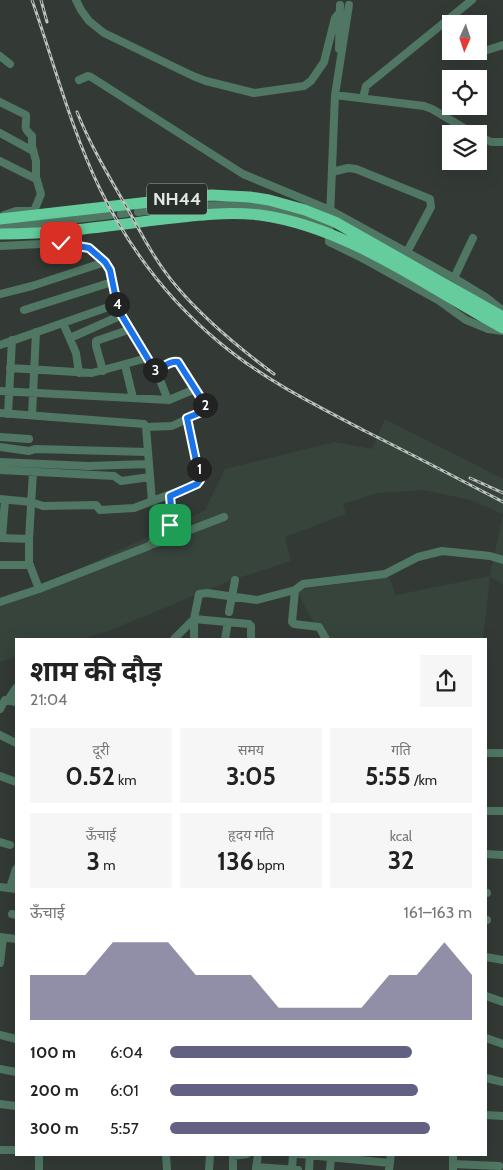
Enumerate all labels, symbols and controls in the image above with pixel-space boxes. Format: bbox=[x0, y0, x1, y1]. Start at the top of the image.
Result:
north arrow bbox=[442, 15, 488, 60]
map controls bbox=[442, 15, 487, 170]
button: locate bbox=[442, 70, 487, 115]
button: layers bbox=[442, 125, 487, 170]
road number: NH44 bbox=[147, 183, 207, 214]
pin bbox=[40, 222, 82, 264]
icon: check bbox=[47, 229, 75, 257]
pin: 4 bbox=[104, 292, 130, 316]
text: 4 bbox=[113, 295, 122, 313]
pin: 3 bbox=[142, 358, 168, 382]
text: 3 bbox=[152, 361, 159, 379]
pin: 2 bbox=[192, 392, 218, 418]
text: 2 bbox=[202, 396, 209, 414]
pin: 1 bbox=[186, 456, 212, 482]
text: 1 bbox=[197, 460, 202, 478]
pin bbox=[149, 504, 191, 546]
icon: arrive bbox=[156, 511, 184, 539]
text: शाम की दौड़ bbox=[30, 654, 162, 688]
button: share bbox=[420, 655, 472, 707]
text: 21:04 bbox=[30, 690, 67, 709]
text: दूरी bbox=[93, 741, 109, 759]
text: समय bbox=[238, 741, 264, 759]
text: गति bbox=[391, 741, 411, 759]
text: 0.52 bbox=[65, 761, 115, 791]
text: 3:05 bbox=[226, 761, 276, 791]
text: 5:55 bbox=[365, 761, 411, 791]
text: km bbox=[115, 771, 137, 789]
text: /km bbox=[411, 771, 437, 789]
text: ऊँचाई bbox=[86, 826, 116, 844]
text: हृदय गति bbox=[228, 826, 274, 844]
text: kcal bbox=[390, 827, 412, 845]
text: 32 bbox=[388, 845, 414, 875]
text: 3 bbox=[87, 846, 100, 876]
text: 136 bbox=[217, 846, 254, 876]
text: m bbox=[100, 856, 115, 874]
text: bpm bbox=[254, 856, 285, 874]
text: ऊँचाई bbox=[30, 903, 65, 922]
text: 161–163 m bbox=[404, 903, 472, 922]
text: 100 m bbox=[30, 1043, 76, 1062]
text: 6:04 bbox=[110, 1043, 143, 1062]
text: 200 m bbox=[30, 1081, 79, 1100]
text: 6:01 bbox=[110, 1081, 139, 1100]
text: 300 m bbox=[30, 1119, 79, 1138]
text: 5:57 bbox=[110, 1119, 139, 1138]

